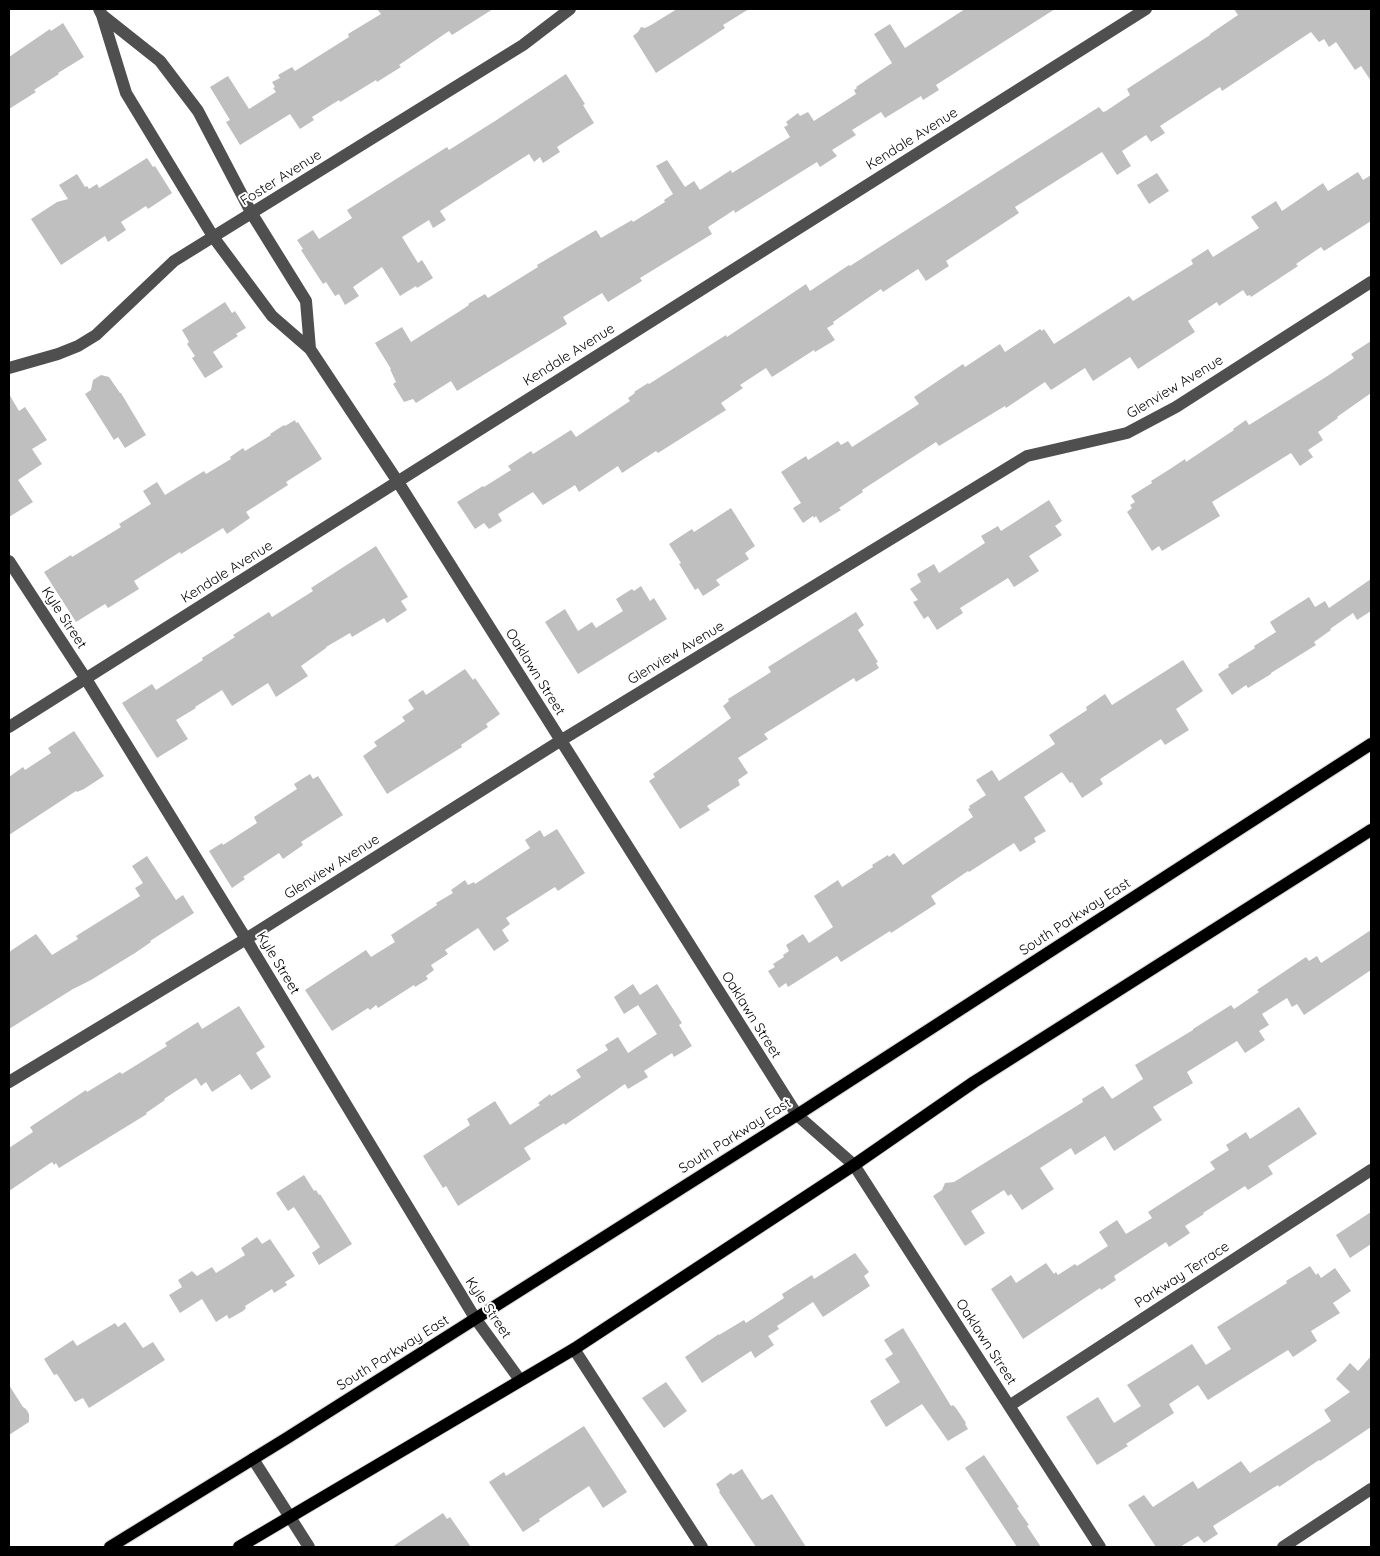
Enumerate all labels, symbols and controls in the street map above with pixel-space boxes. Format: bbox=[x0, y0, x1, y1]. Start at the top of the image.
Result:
street label: Kendale Avenue bbox=[863, 104, 961, 174]
street label: Foster Avenue bbox=[237, 146, 325, 210]
street label: Kendale Avenue bbox=[520, 320, 618, 390]
street label: Glenview Avenue bbox=[1124, 352, 1226, 422]
street label: Kendale Avenue bbox=[178, 537, 276, 607]
street label: Kyle Street bbox=[38, 584, 90, 652]
street label: Glenview Avenue bbox=[625, 618, 727, 688]
street label: Oaklawn Street bbox=[502, 626, 568, 718]
street label: Glenview Avenue bbox=[281, 831, 383, 903]
street label: South Parkway East bbox=[1016, 875, 1134, 959]
street label: Kyle Street bbox=[253, 929, 303, 997]
street label: Oaklawn Street bbox=[718, 969, 784, 1061]
street label: South Parkway East bbox=[676, 1095, 794, 1177]
street label: Parkway Terrace bbox=[1132, 1238, 1232, 1312]
street label: Kyle Street bbox=[461, 1274, 515, 1342]
street label: Oaklawn Street bbox=[952, 1296, 1020, 1388]
street label: South Parkway East bbox=[334, 1312, 452, 1394]

